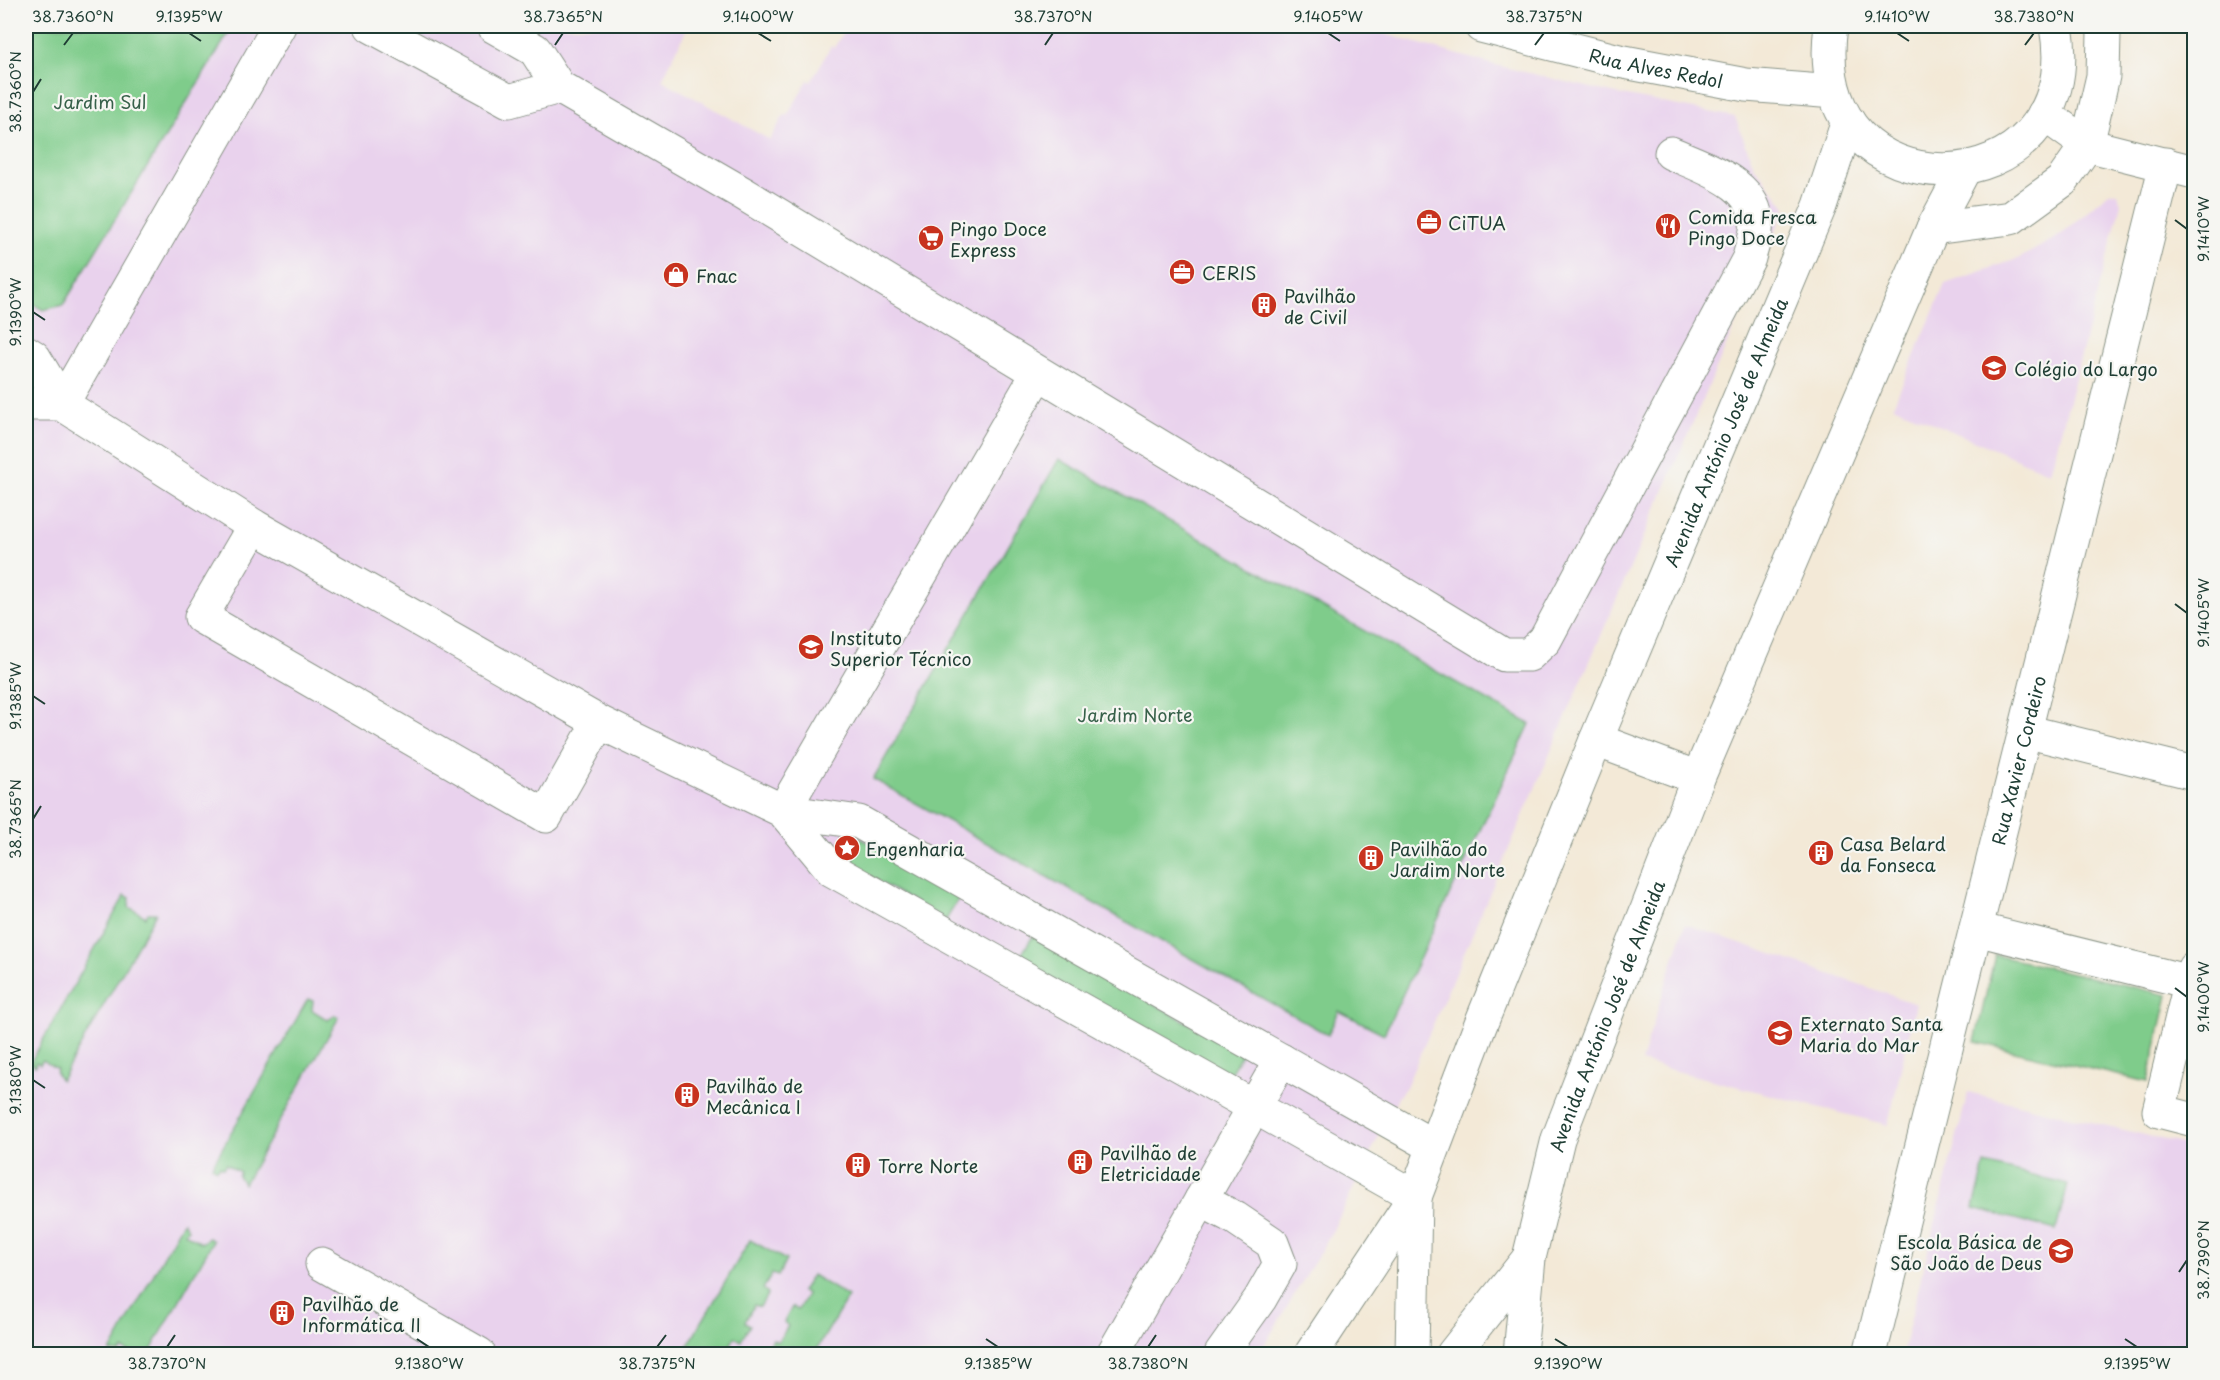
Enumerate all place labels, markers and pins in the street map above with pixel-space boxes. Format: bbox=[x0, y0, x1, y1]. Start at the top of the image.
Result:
place label: Comida Fresca Pingo Doce bbox=[1688, 203, 1817, 251]
office icon: CiTUA bbox=[1414, 207, 1444, 237]
place label: CiTUA bbox=[1448, 209, 1506, 236]
restaurant icon: Comida Fresca Pingo Doce bbox=[1653, 211, 1683, 241]
place label: Pingo Doce Express bbox=[950, 215, 1047, 263]
supermarket icon: Pingo Doce Express bbox=[916, 223, 946, 253]
office icon: CERIS bbox=[1167, 257, 1197, 287]
place label: CERIS bbox=[1202, 259, 1257, 286]
shop icon: Fnac bbox=[661, 260, 691, 290]
place label: Fnac bbox=[696, 262, 737, 289]
place label: Pavilhão de Civil bbox=[1284, 282, 1356, 330]
building icon: Pavilhão de Civil bbox=[1249, 290, 1279, 320]
school or university icon: Colégio do Largo bbox=[1979, 353, 2009, 383]
place label: Colégio do Largo bbox=[2014, 355, 2158, 382]
place label: Instituto Superior Técnico bbox=[830, 624, 971, 672]
school or university icon: Instituto Superior Técnico bbox=[796, 632, 826, 662]
place label: Casa Belard da Fonseca bbox=[1840, 830, 1946, 878]
place icon: Engenharia bbox=[832, 833, 862, 863]
place label: Engenharia bbox=[866, 835, 965, 862]
place label: Pavilhão do Jardim Norte bbox=[1390, 835, 1505, 883]
building icon: Casa Belard da Fonseca bbox=[1806, 838, 1836, 868]
building icon: Pavilhão do Jardim Norte bbox=[1356, 843, 1386, 873]
place label: Externato Santa Maria do Mar bbox=[1800, 1010, 1944, 1058]
school or university icon: Externato Santa Maria do Mar bbox=[1765, 1018, 1795, 1048]
place label: Pavilhão de Mecânica I bbox=[706, 1072, 803, 1120]
building icon: Pavilhão de Mecânica I bbox=[672, 1080, 702, 1110]
place label: Pavilhão de Eletricidade bbox=[1100, 1139, 1201, 1187]
building icon: Pavilhão de Eletricidade bbox=[1065, 1147, 1095, 1177]
building icon: Torre Norte bbox=[843, 1150, 873, 1180]
place label: Torre Norte bbox=[878, 1152, 978, 1179]
place label: Escola Básica de São João de Deus bbox=[1890, 1228, 2042, 1276]
school or university icon: Escola Básica de São João de Deus bbox=[2046, 1236, 2076, 1266]
place label: Pavilhão de Informática II bbox=[302, 1290, 421, 1338]
building icon: Pavilhão de Informática II bbox=[267, 1298, 297, 1328]

